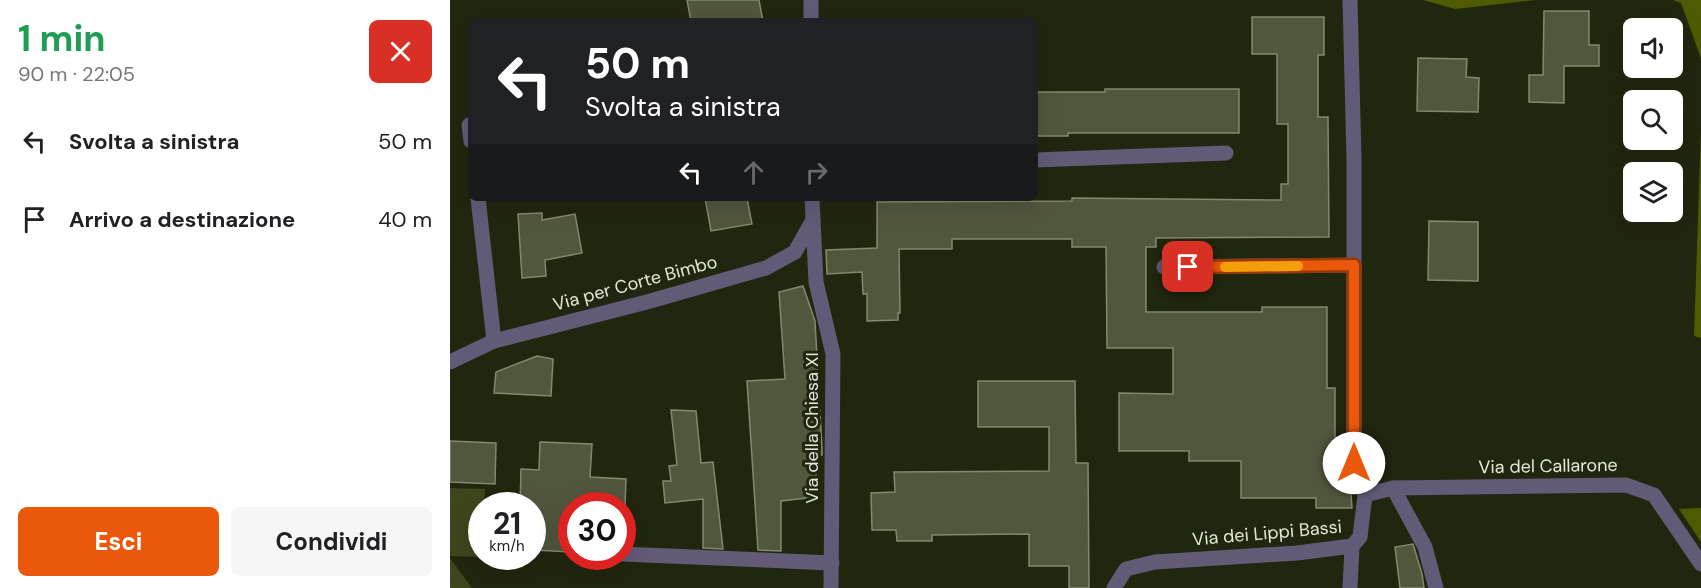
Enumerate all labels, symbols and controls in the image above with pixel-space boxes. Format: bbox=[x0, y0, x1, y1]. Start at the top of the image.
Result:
text: 1 min bbox=[18, 15, 106, 62]
map controls bbox=[1623, 18, 1683, 222]
button: sound bbox=[1623, 18, 1683, 78]
button: close bbox=[369, 20, 432, 83]
text: 50 m bbox=[585, 36, 690, 91]
icon: left bbox=[486, 42, 564, 120]
text: 90 m · 22:05 bbox=[18, 61, 135, 87]
text: Svolta a sinistra bbox=[585, 89, 781, 124]
button: search bbox=[1623, 90, 1683, 150]
icon: left bbox=[18, 125, 51, 158]
text: Svolta a sinistra bbox=[69, 127, 239, 156]
text: 50 m bbox=[378, 127, 432, 156]
icon: left bbox=[674, 156, 707, 189]
icon: ahead bbox=[737, 156, 770, 189]
icon: right bbox=[800, 156, 833, 189]
button: layers bbox=[1623, 162, 1683, 222]
icon: arrive bbox=[18, 203, 51, 236]
text: Arrivo a destinazione bbox=[69, 205, 295, 234]
text: 40 m bbox=[378, 205, 432, 234]
pin bbox=[1162, 241, 1213, 292]
street label: Via per Corte Bimbo bbox=[550, 250, 720, 316]
icon: arrive bbox=[1171, 250, 1204, 283]
street label: Via della Chiesa XI bbox=[800, 352, 824, 504]
position arrow bbox=[1322, 431, 1386, 495]
street label: Via del Callarone bbox=[1478, 453, 1618, 479]
speed limit sign: 30 bbox=[558, 492, 636, 570]
text: 21 bbox=[493, 504, 521, 543]
button: Esci bbox=[18, 507, 219, 576]
button: Condividi bbox=[231, 507, 432, 576]
street label: Via dei Lippi Bassi bbox=[1191, 515, 1343, 551]
text: km/h bbox=[489, 536, 525, 556]

